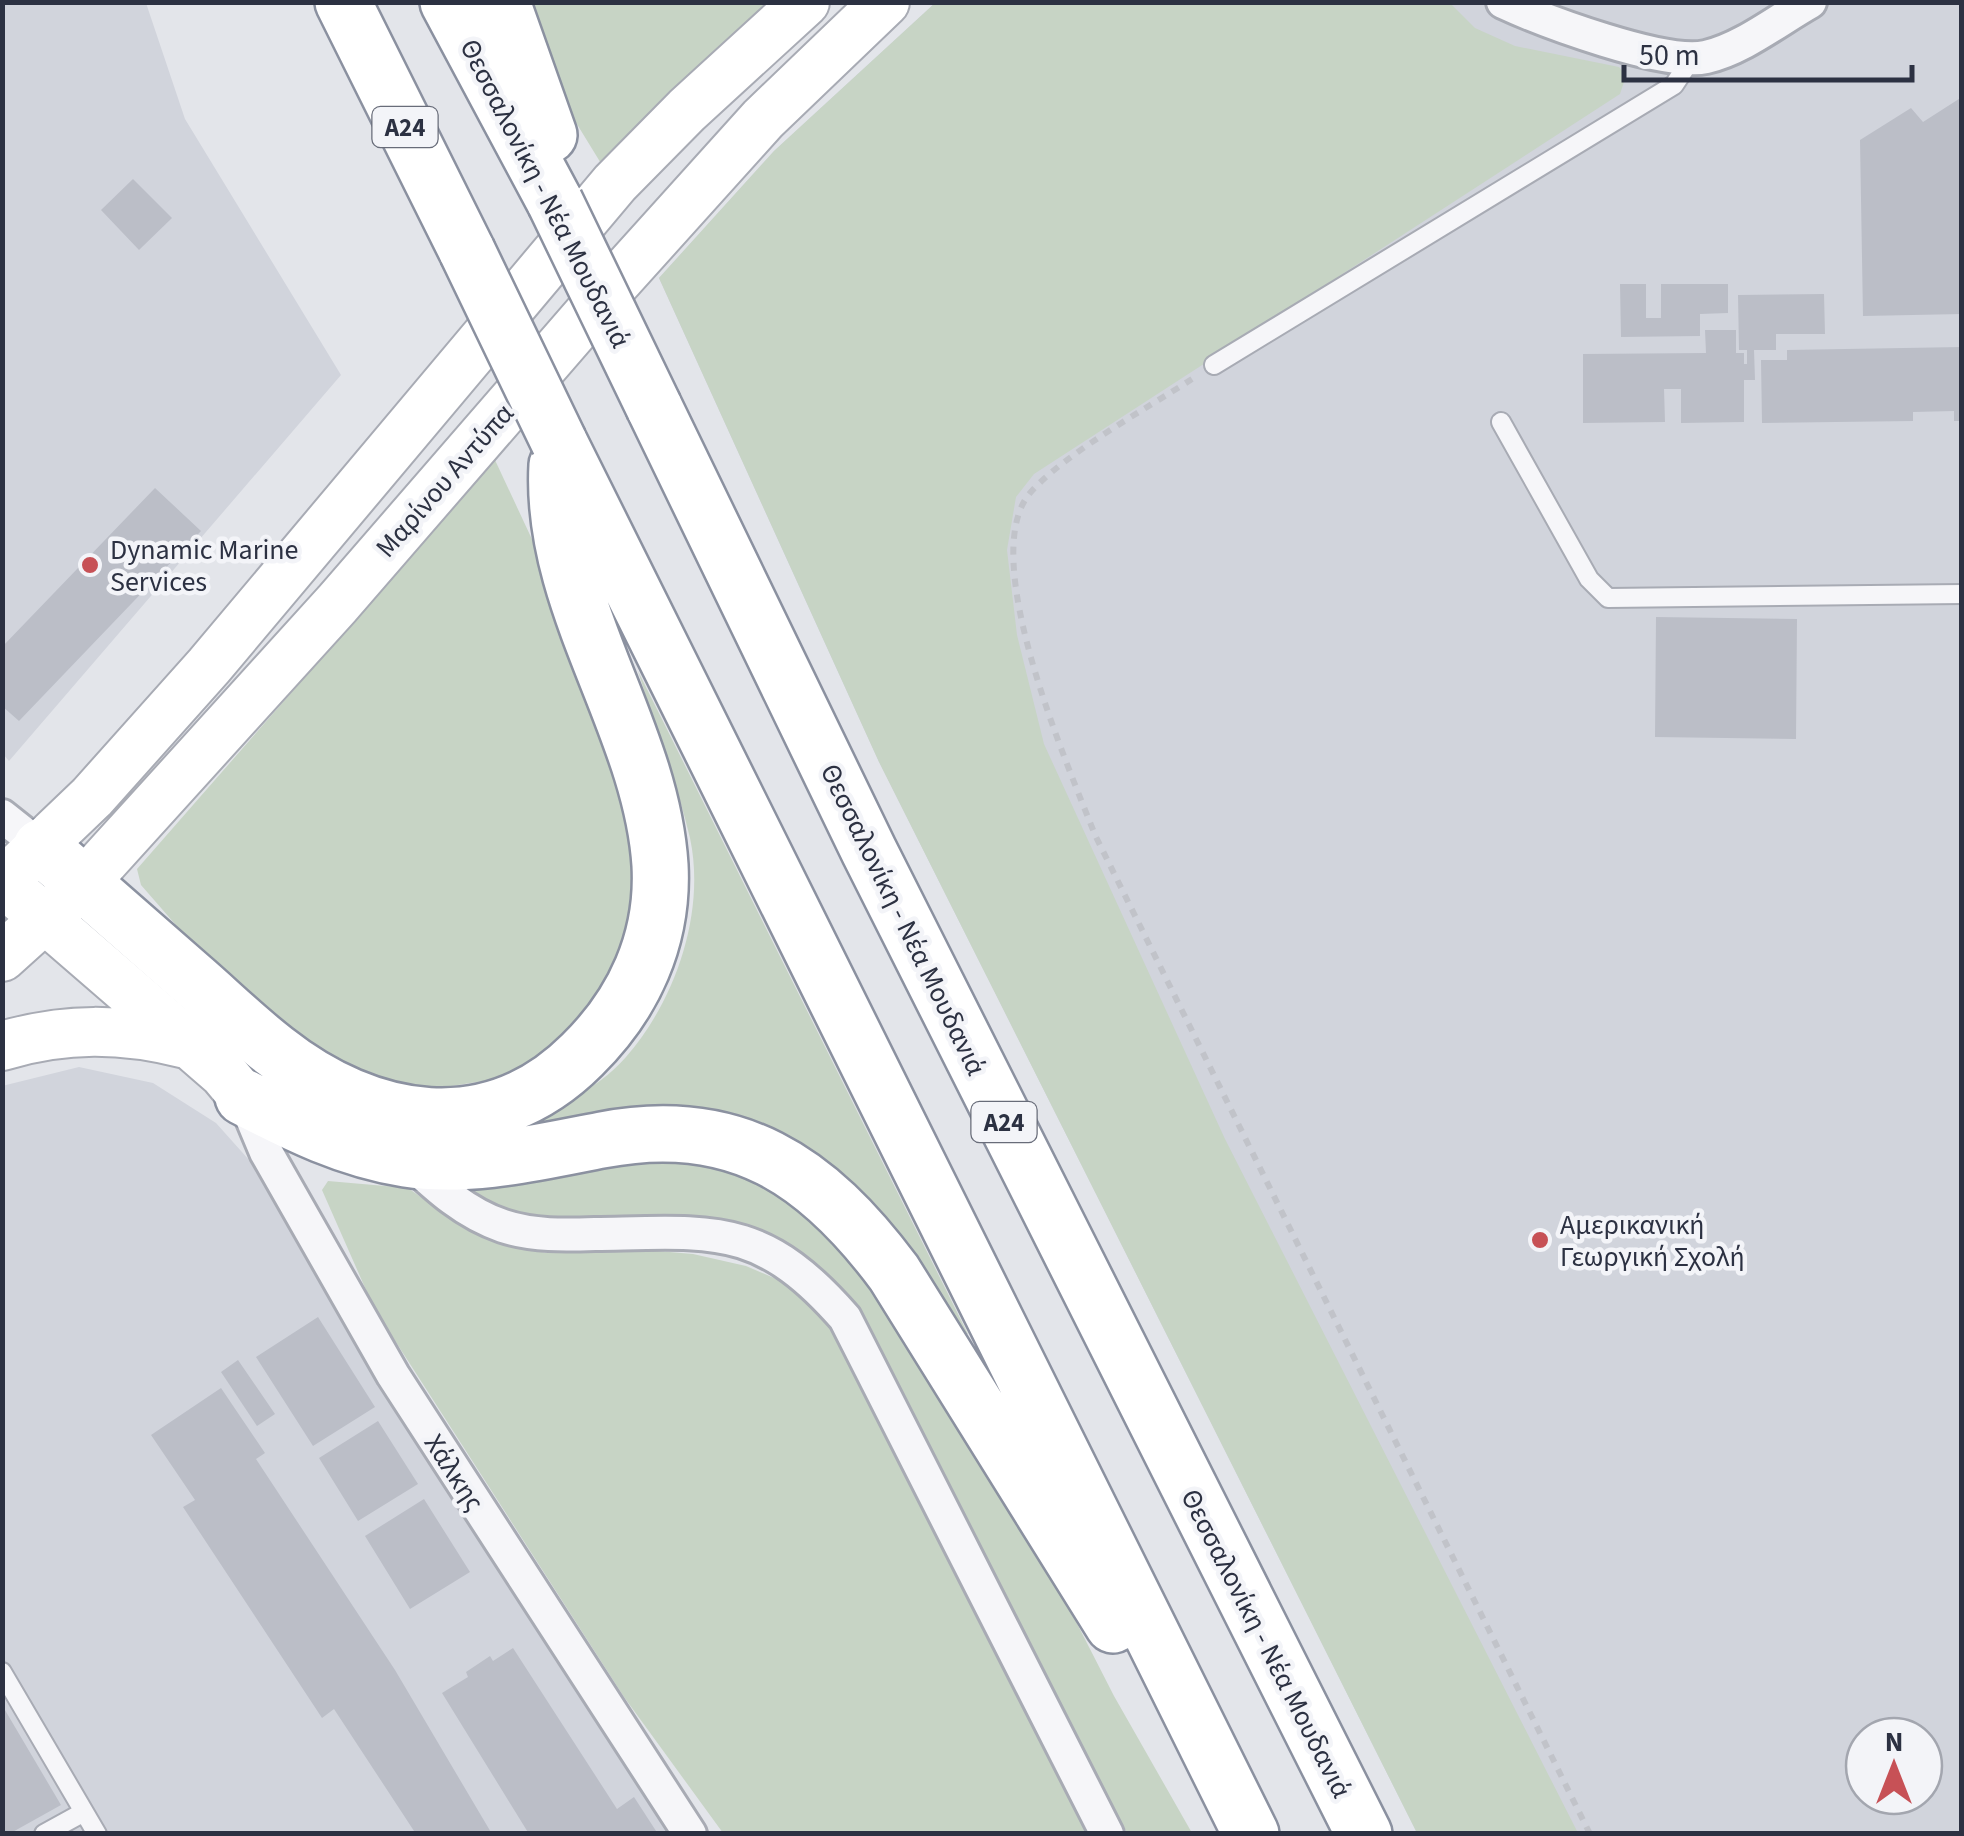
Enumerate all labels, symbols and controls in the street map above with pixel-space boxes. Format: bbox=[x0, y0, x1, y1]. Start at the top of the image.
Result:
scale bar bbox=[1624, 20, 1912, 82]
street label: Θεσσαλονίκη - Νέα Μουδανιά bbox=[450, 32, 641, 355]
text: 50 m bbox=[1639, 34, 1700, 77]
road number: Α24 bbox=[372, 107, 438, 147]
street label: Μαρίνου Αντύπα bbox=[366, 395, 523, 567]
place label: Dynamic Marine Services bbox=[110, 530, 298, 602]
marker: Dynamic Marine Services bbox=[79, 554, 101, 576]
street label: Θεσσαλονίκη - Νέα Μουδανιά bbox=[810, 757, 996, 1082]
road number: Α24 bbox=[972, 1102, 1036, 1142]
place label: Αμερικανική Γεωργική Σχολή bbox=[1560, 1205, 1745, 1277]
marker: Αμερικανική Γεωργική Σχολή bbox=[1529, 1229, 1551, 1251]
street label: Χάλκης bbox=[414, 1426, 494, 1519]
street label: Θεσσαλονίκη - Νέα Μουδανιά bbox=[1171, 1482, 1362, 1805]
north arrow bbox=[1844, 1716, 1944, 1816]
text: N bbox=[1885, 1722, 1903, 1762]

